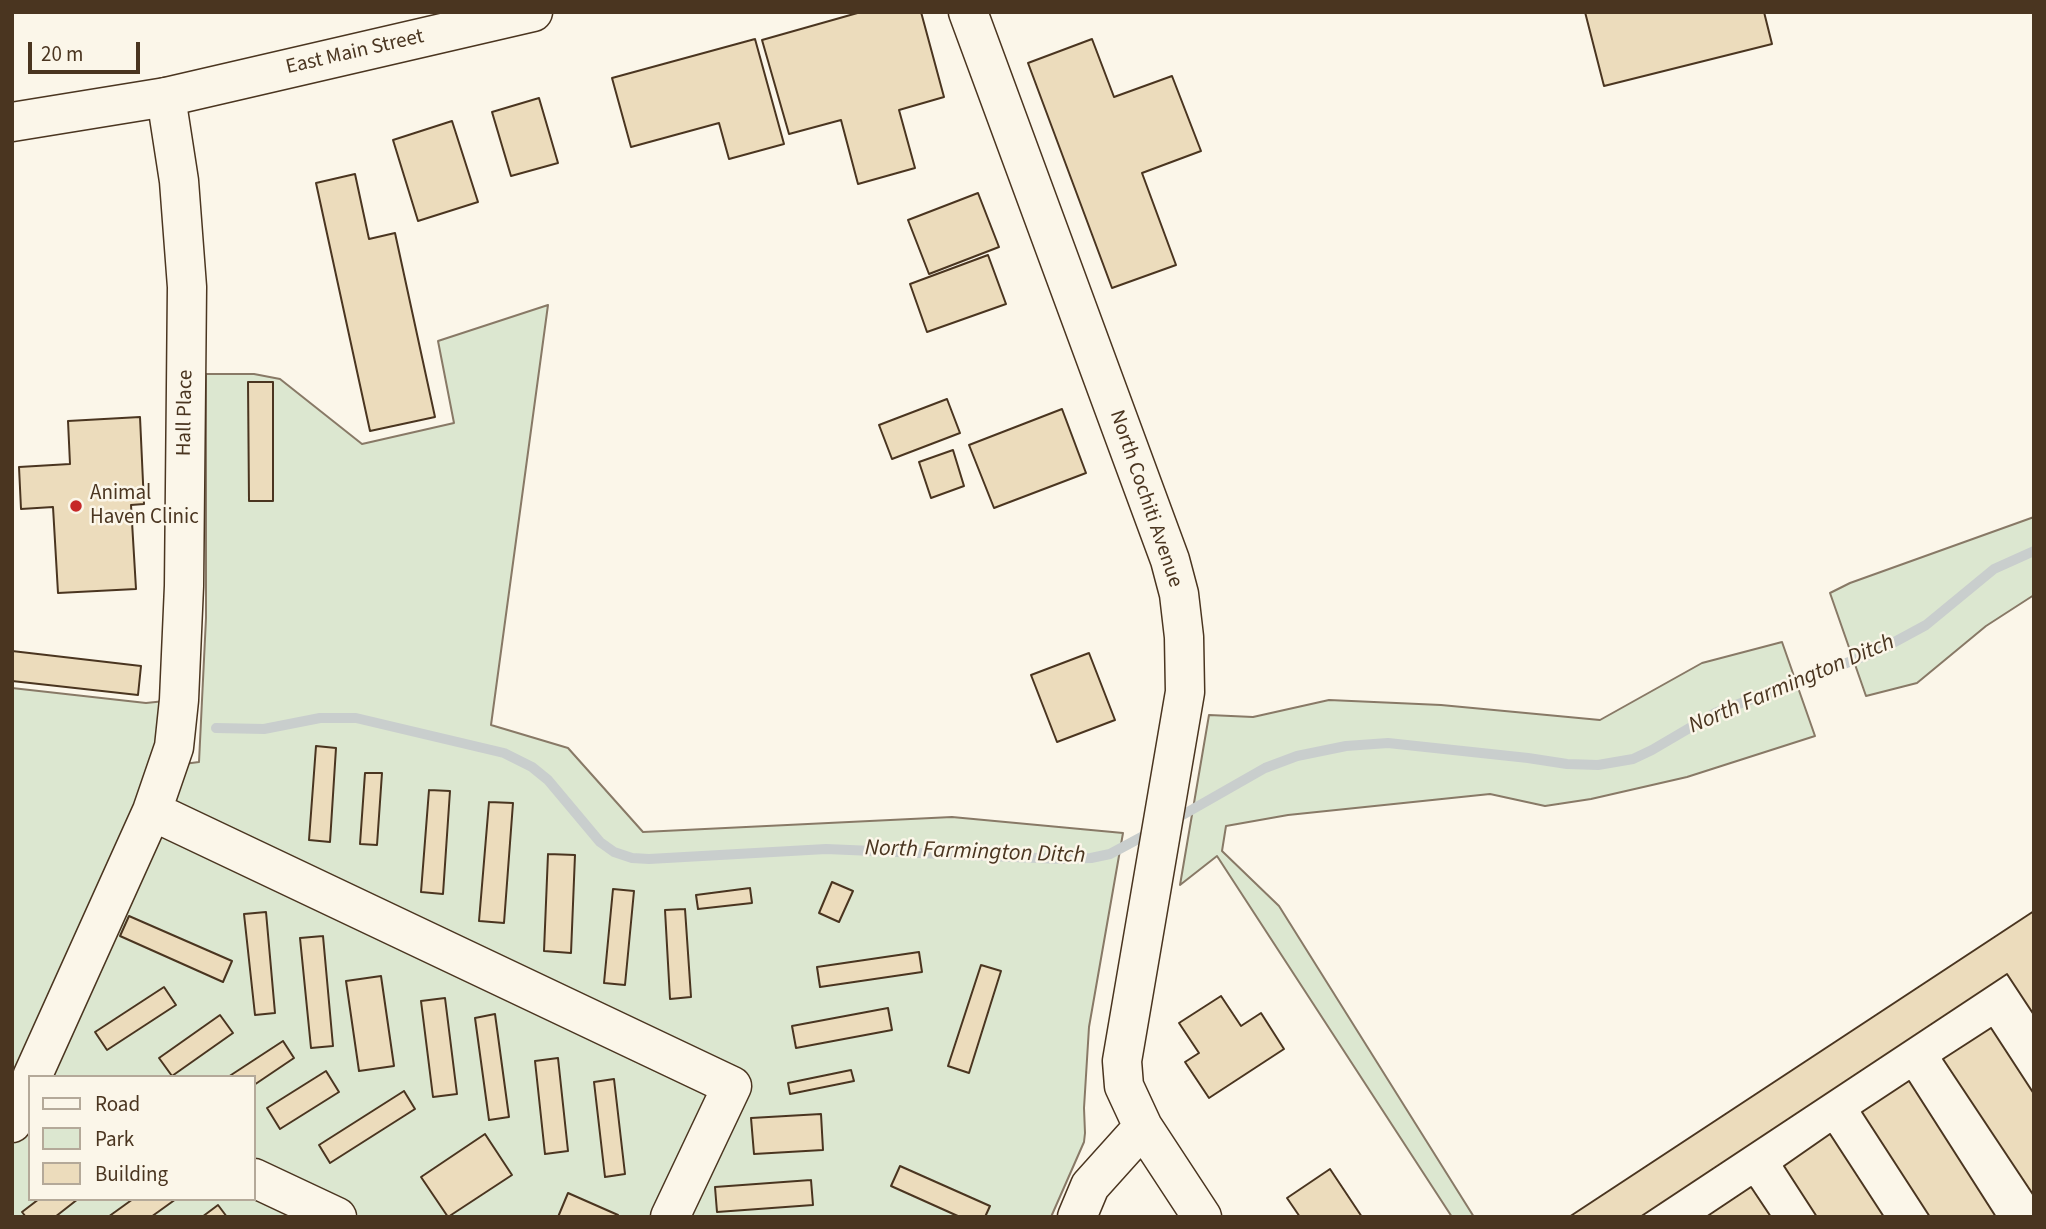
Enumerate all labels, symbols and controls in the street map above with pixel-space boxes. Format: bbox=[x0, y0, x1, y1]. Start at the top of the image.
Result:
street label: East Main Street bbox=[284, 25, 426, 81]
scale bar bbox=[32, 28, 144, 72]
text: 20 m bbox=[41, 39, 83, 69]
street label: Hall Place bbox=[173, 370, 199, 456]
street label: North Cochiti Avenue bbox=[1103, 407, 1187, 591]
place label: Animal Haven Clinic bbox=[90, 481, 199, 531]
marker: Animal Haven Clinic bbox=[68, 498, 84, 514]
water label: North Farmington Ditch bbox=[1685, 629, 1899, 741]
water label: North Farmington Ditch bbox=[864, 835, 1086, 871]
legend bbox=[28, 1075, 256, 1201]
text: Road bbox=[95, 1089, 140, 1119]
text: Park bbox=[95, 1124, 134, 1154]
text: Building bbox=[95, 1159, 168, 1189]

